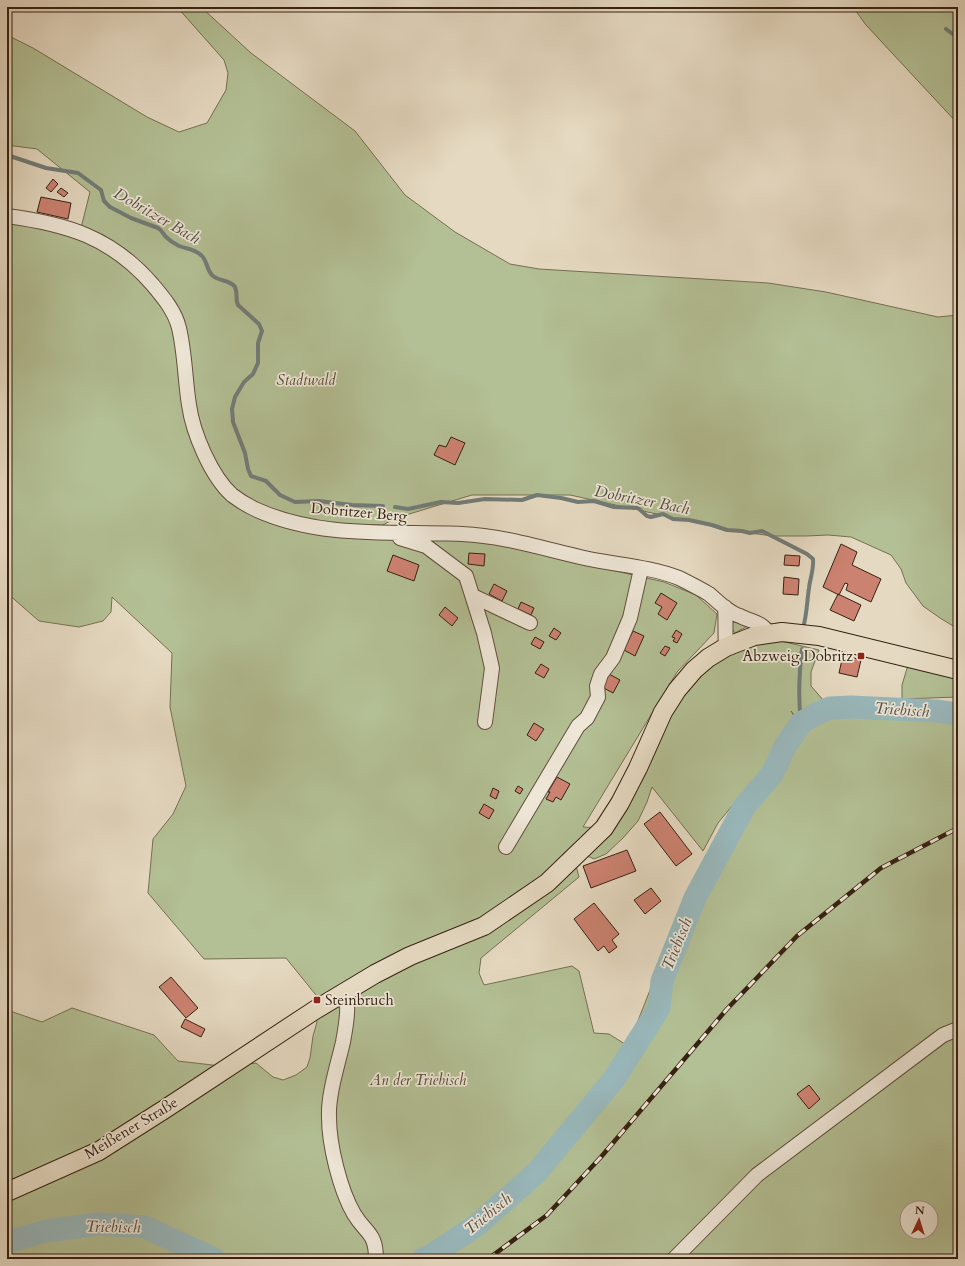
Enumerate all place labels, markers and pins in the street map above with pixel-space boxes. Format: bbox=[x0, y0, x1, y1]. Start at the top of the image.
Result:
place label: Abzweig Dobritz bbox=[743, 646, 853, 666]
marker: Abzweig Dobritz bbox=[856, 651, 866, 661]
place label: Steinbruch bbox=[325, 990, 394, 1010]
marker: Steinbruch bbox=[312, 995, 322, 1005]

